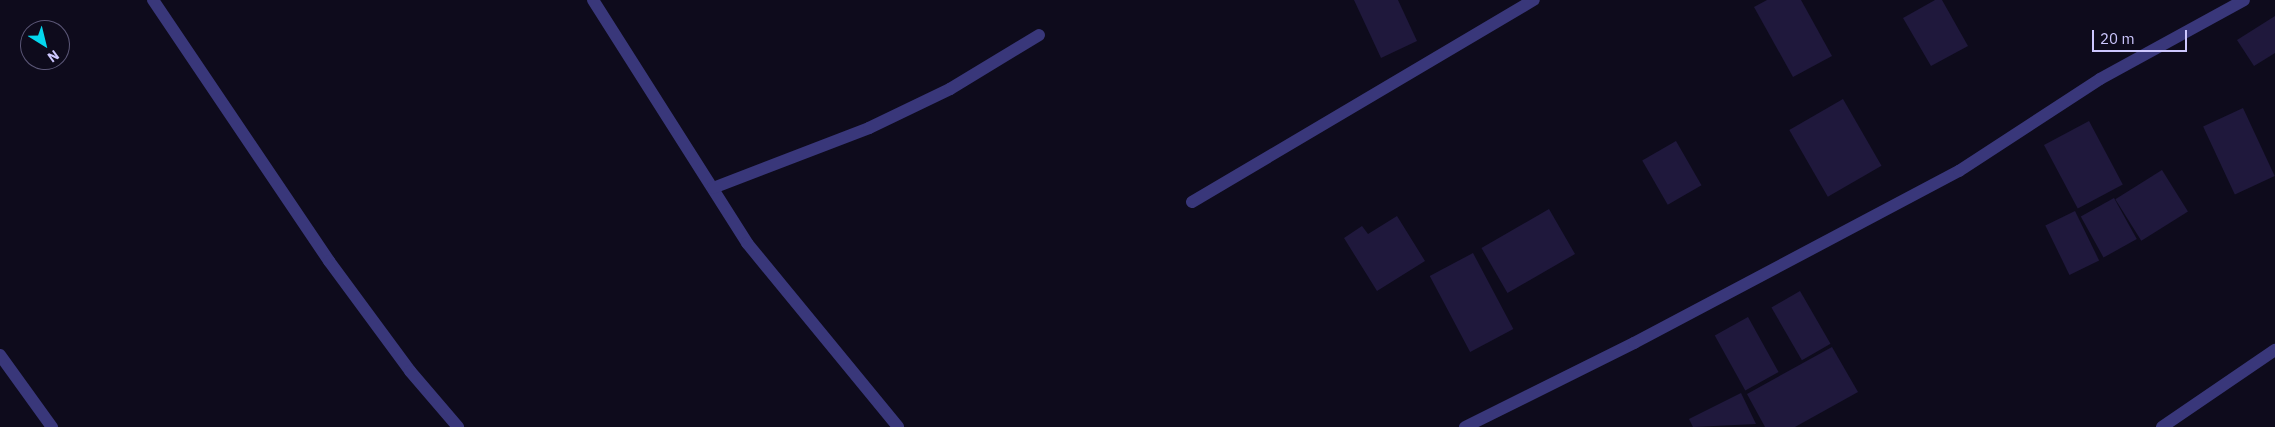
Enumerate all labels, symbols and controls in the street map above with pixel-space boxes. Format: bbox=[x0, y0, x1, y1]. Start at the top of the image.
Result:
north arrow bbox=[20, 20, 70, 70]
scale bar bbox=[2095, 20, 2190, 52]
text: 20 m bbox=[2100, 29, 2135, 48]
text: N bbox=[44, 46, 63, 67]

